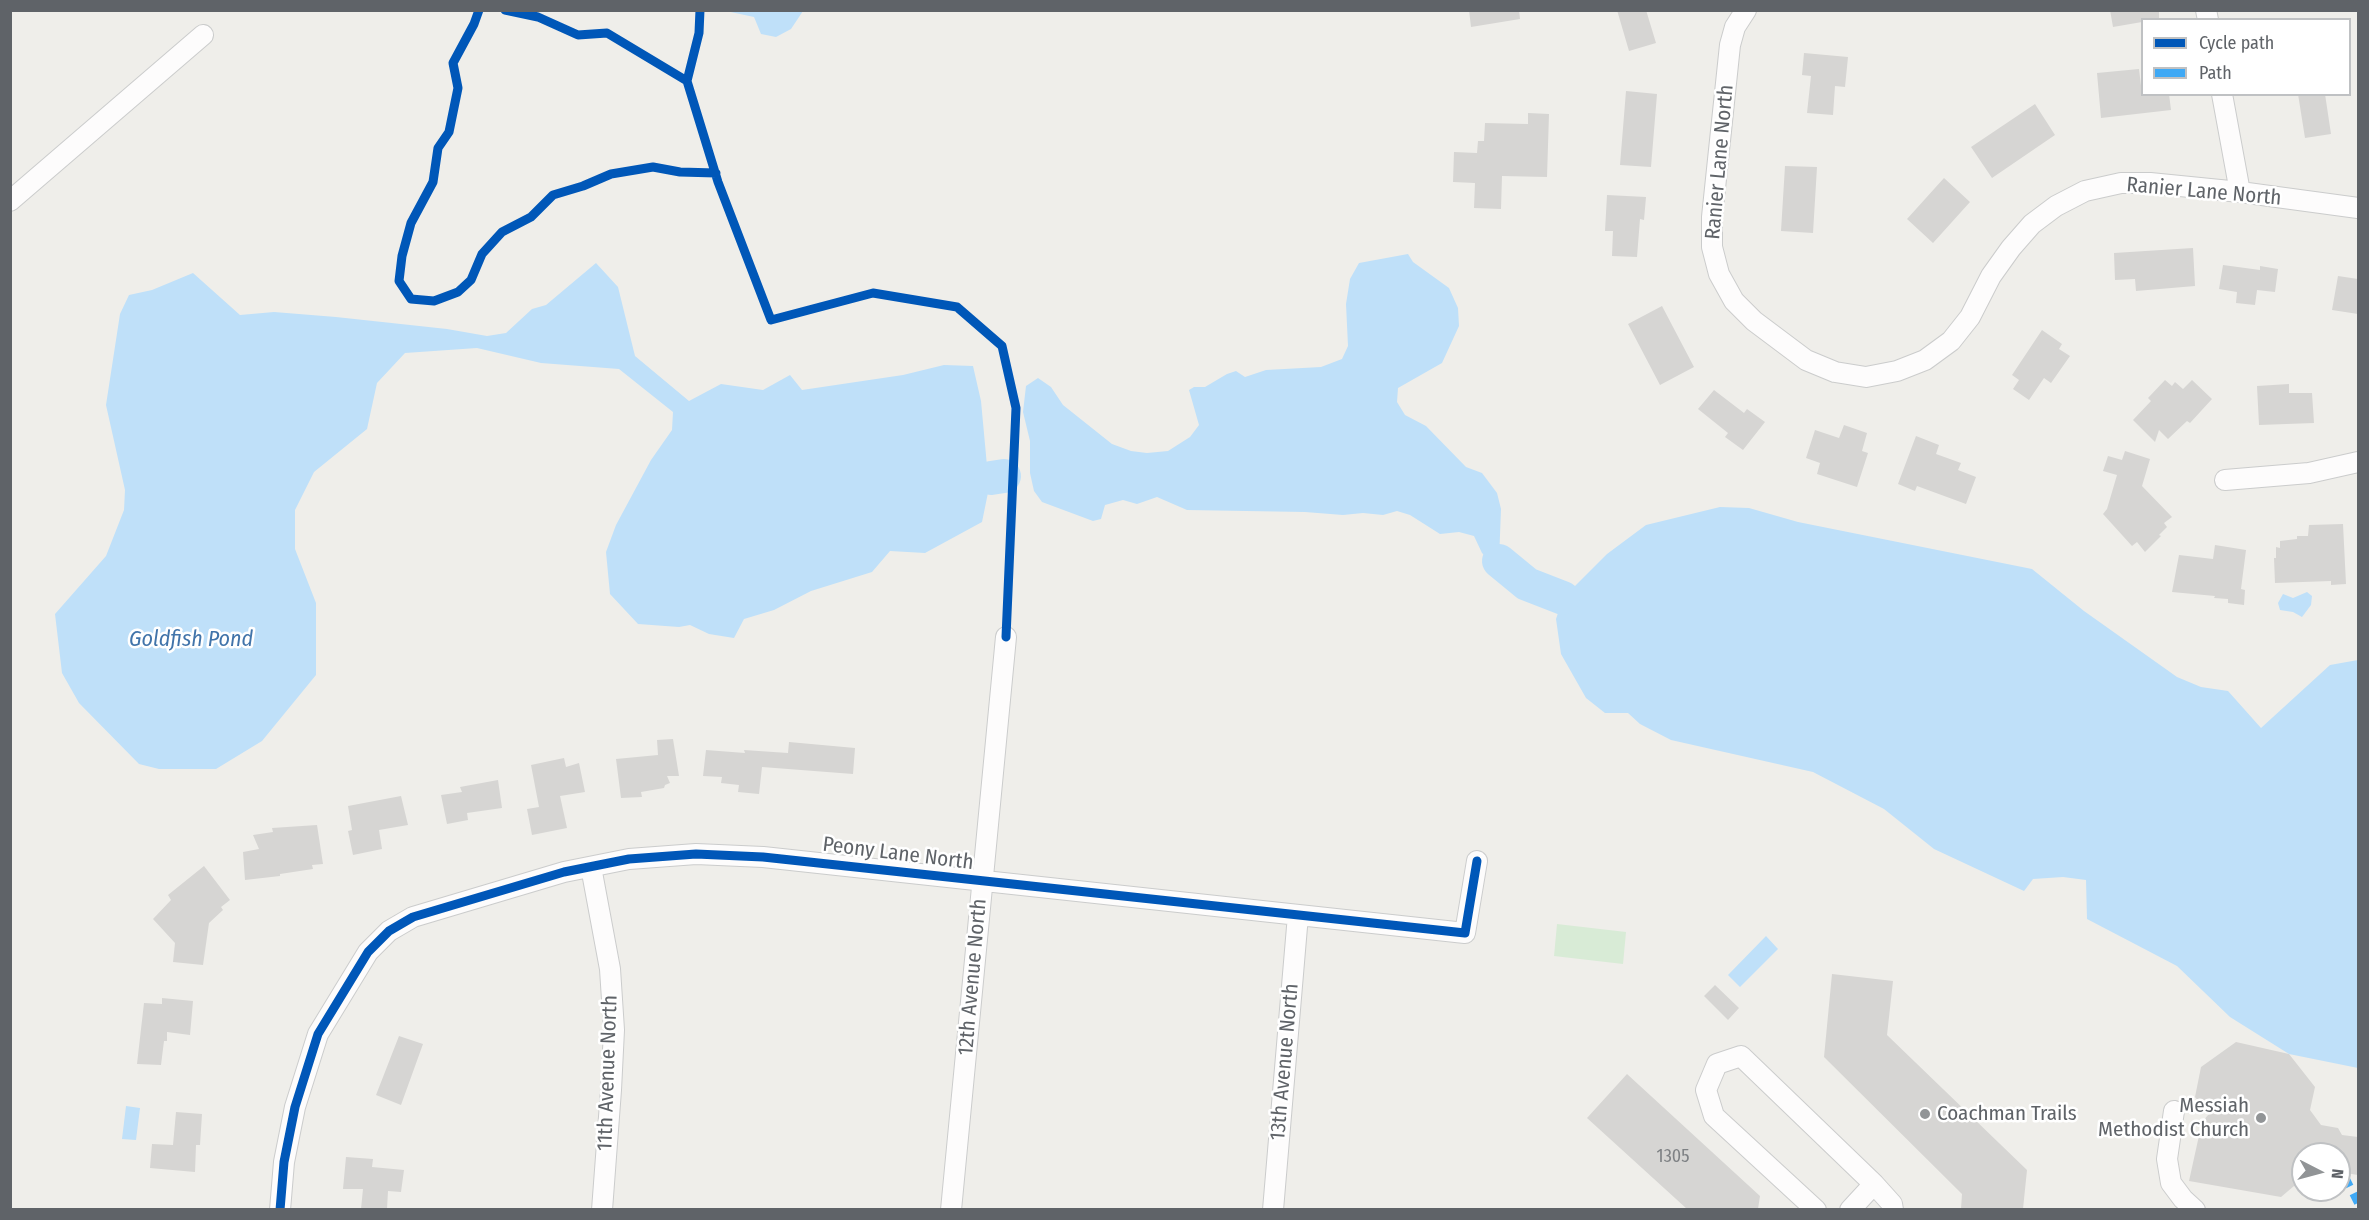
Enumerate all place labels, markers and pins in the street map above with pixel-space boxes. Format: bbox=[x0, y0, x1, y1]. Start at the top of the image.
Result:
place label: Messiah Methodist Church bbox=[2098, 1093, 2249, 1143]
place label: Coachman Trails bbox=[1937, 1101, 2077, 1127]
marker: Coachman Trails bbox=[1918, 1107, 1932, 1121]
marker: Messiah Methodist Church bbox=[2254, 1111, 2268, 1125]

